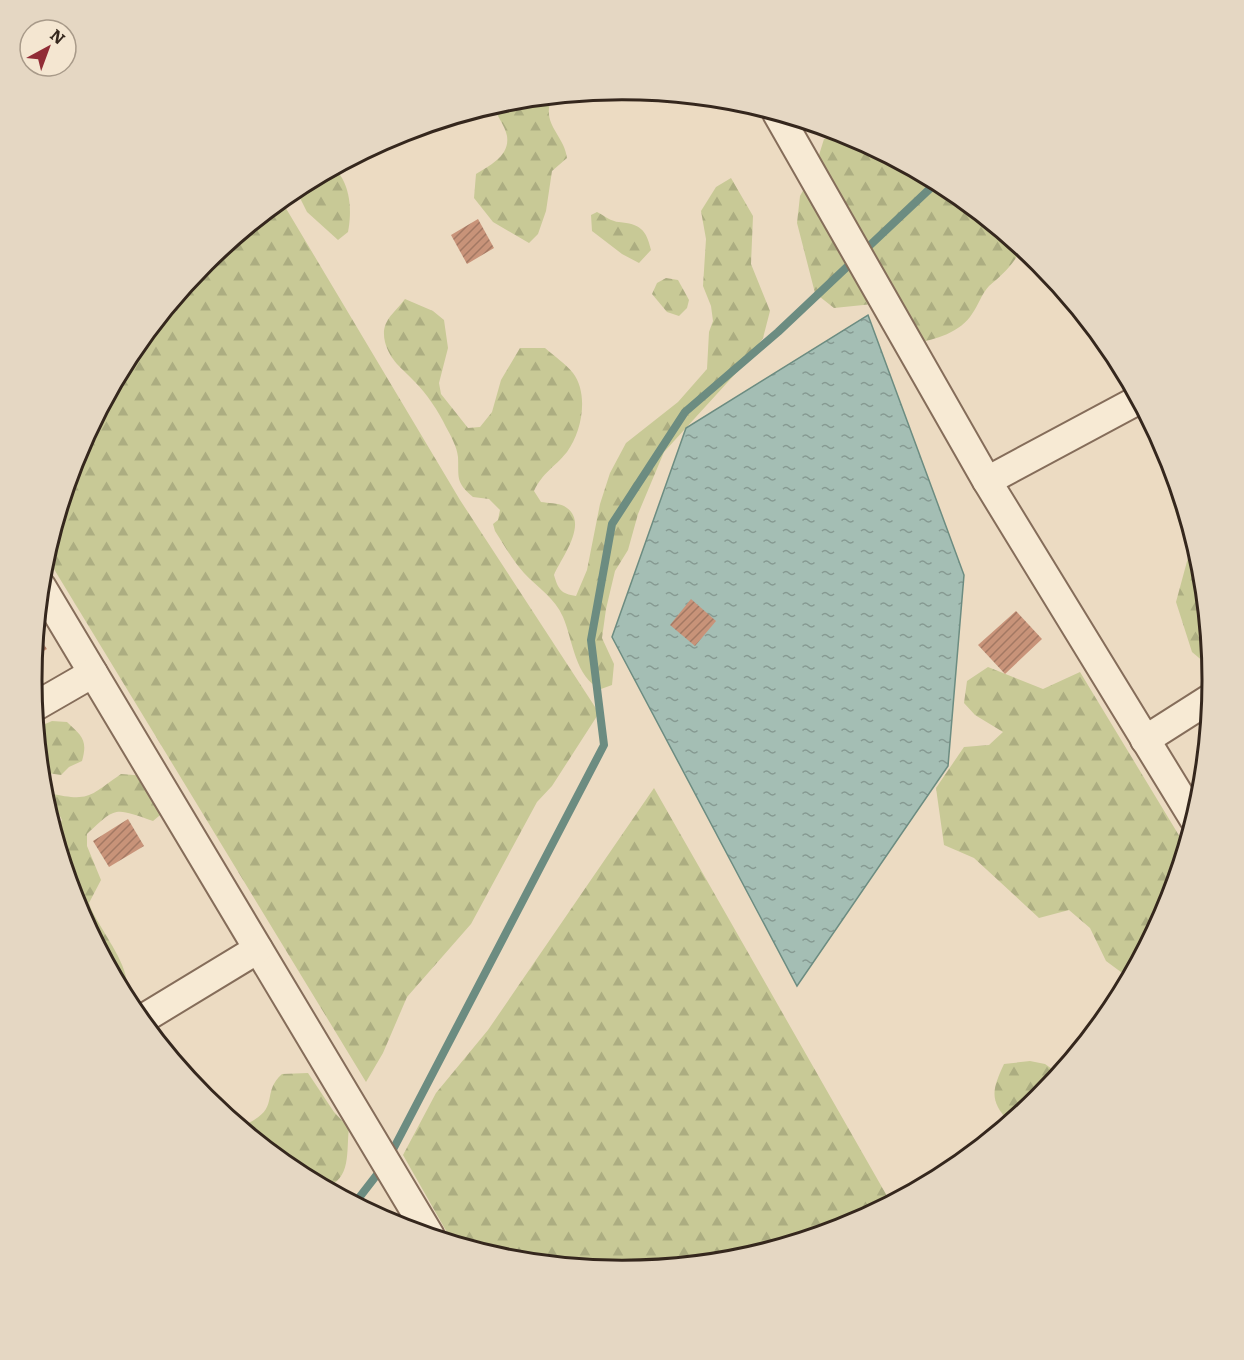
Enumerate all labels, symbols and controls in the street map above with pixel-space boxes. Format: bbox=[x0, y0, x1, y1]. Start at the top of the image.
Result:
north arrow bbox=[18, 18, 78, 78]
text: N bbox=[46, 22, 71, 49]

